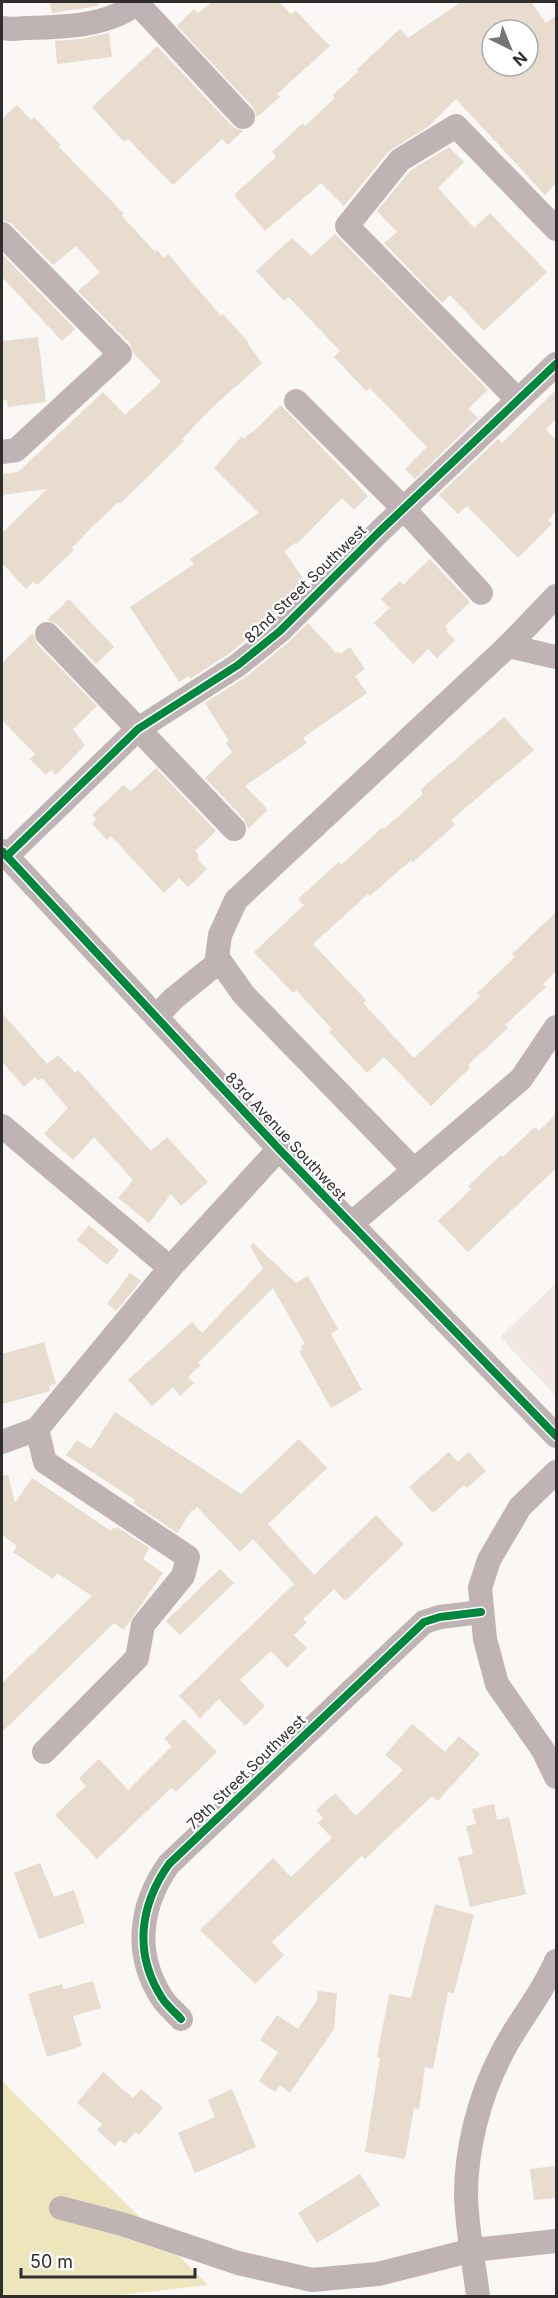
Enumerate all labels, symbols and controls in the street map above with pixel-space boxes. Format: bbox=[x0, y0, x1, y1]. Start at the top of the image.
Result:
north arrow bbox=[480, 18, 540, 78]
text: N bbox=[509, 47, 532, 70]
street label: 82nd Street Southwest bbox=[240, 521, 370, 647]
street label: 83rd Avenue Southwest bbox=[221, 1068, 351, 1204]
street label: 79th Street Southwest bbox=[183, 1710, 309, 1833]
scale bar bbox=[21, 2241, 195, 2279]
text: 50 m bbox=[30, 2251, 73, 2272]

